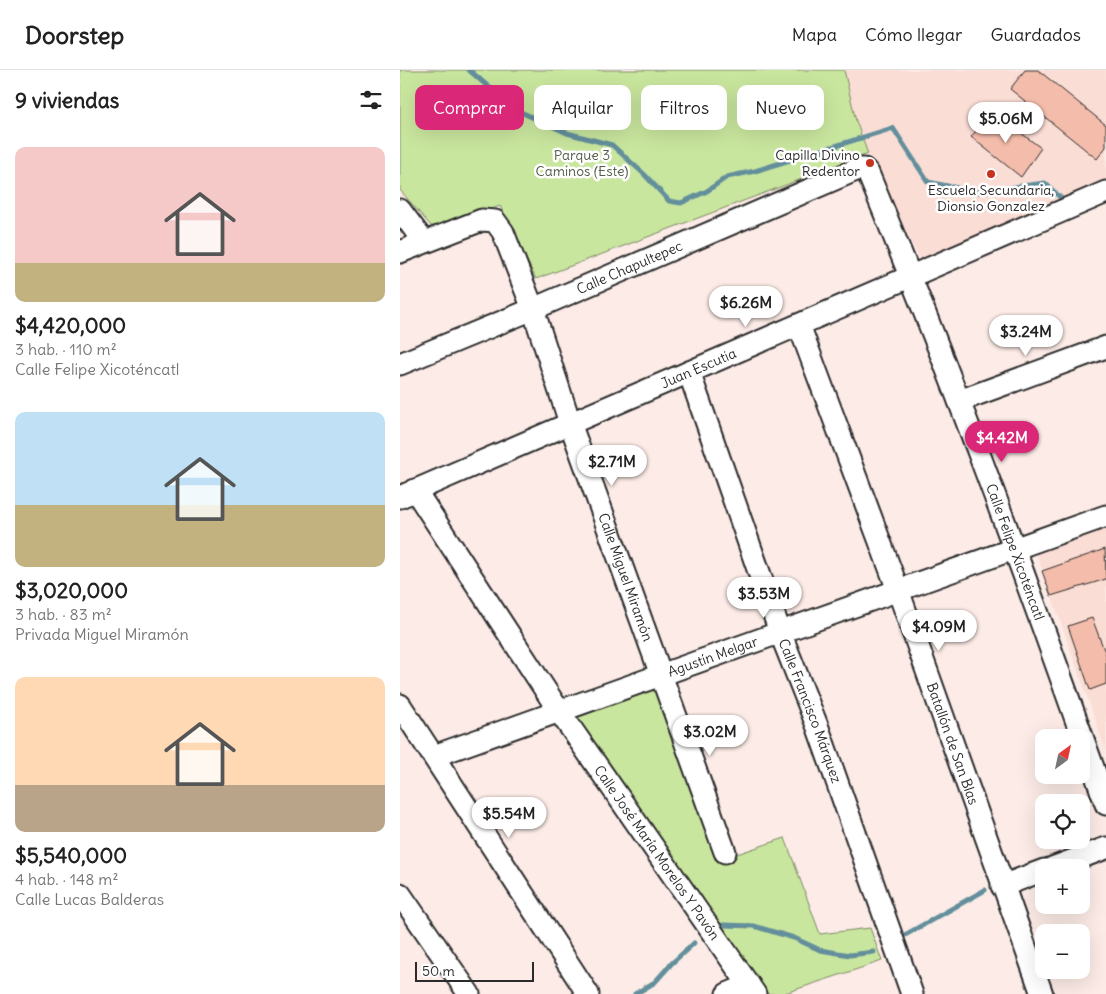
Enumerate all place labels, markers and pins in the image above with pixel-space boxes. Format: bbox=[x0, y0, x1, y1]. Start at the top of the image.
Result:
pin: $5.06M bbox=[965, 102, 1047, 144]
place label: Capilla Divino Redentor bbox=[775, 146, 860, 180]
marker: Capilla Divino Redentor bbox=[864, 157, 876, 169]
marker: Escuela Secundaria, Dionsio Gonzalez bbox=[985, 168, 997, 180]
place label: Escuela Secundaria, Dionsio Gonzalez bbox=[928, 181, 1054, 215]
pin: $6.26M bbox=[705, 286, 787, 328]
pin: $3.24M bbox=[985, 314, 1067, 357]
pin: $4.42M bbox=[961, 420, 1043, 463]
pin: $2.71M bbox=[571, 444, 653, 487]
pin: $3.53M bbox=[723, 576, 805, 619]
pin: $4.09M bbox=[898, 610, 980, 652]
pin: $3.02M bbox=[669, 714, 751, 757]
pin: $5.54M bbox=[468, 796, 550, 839]

